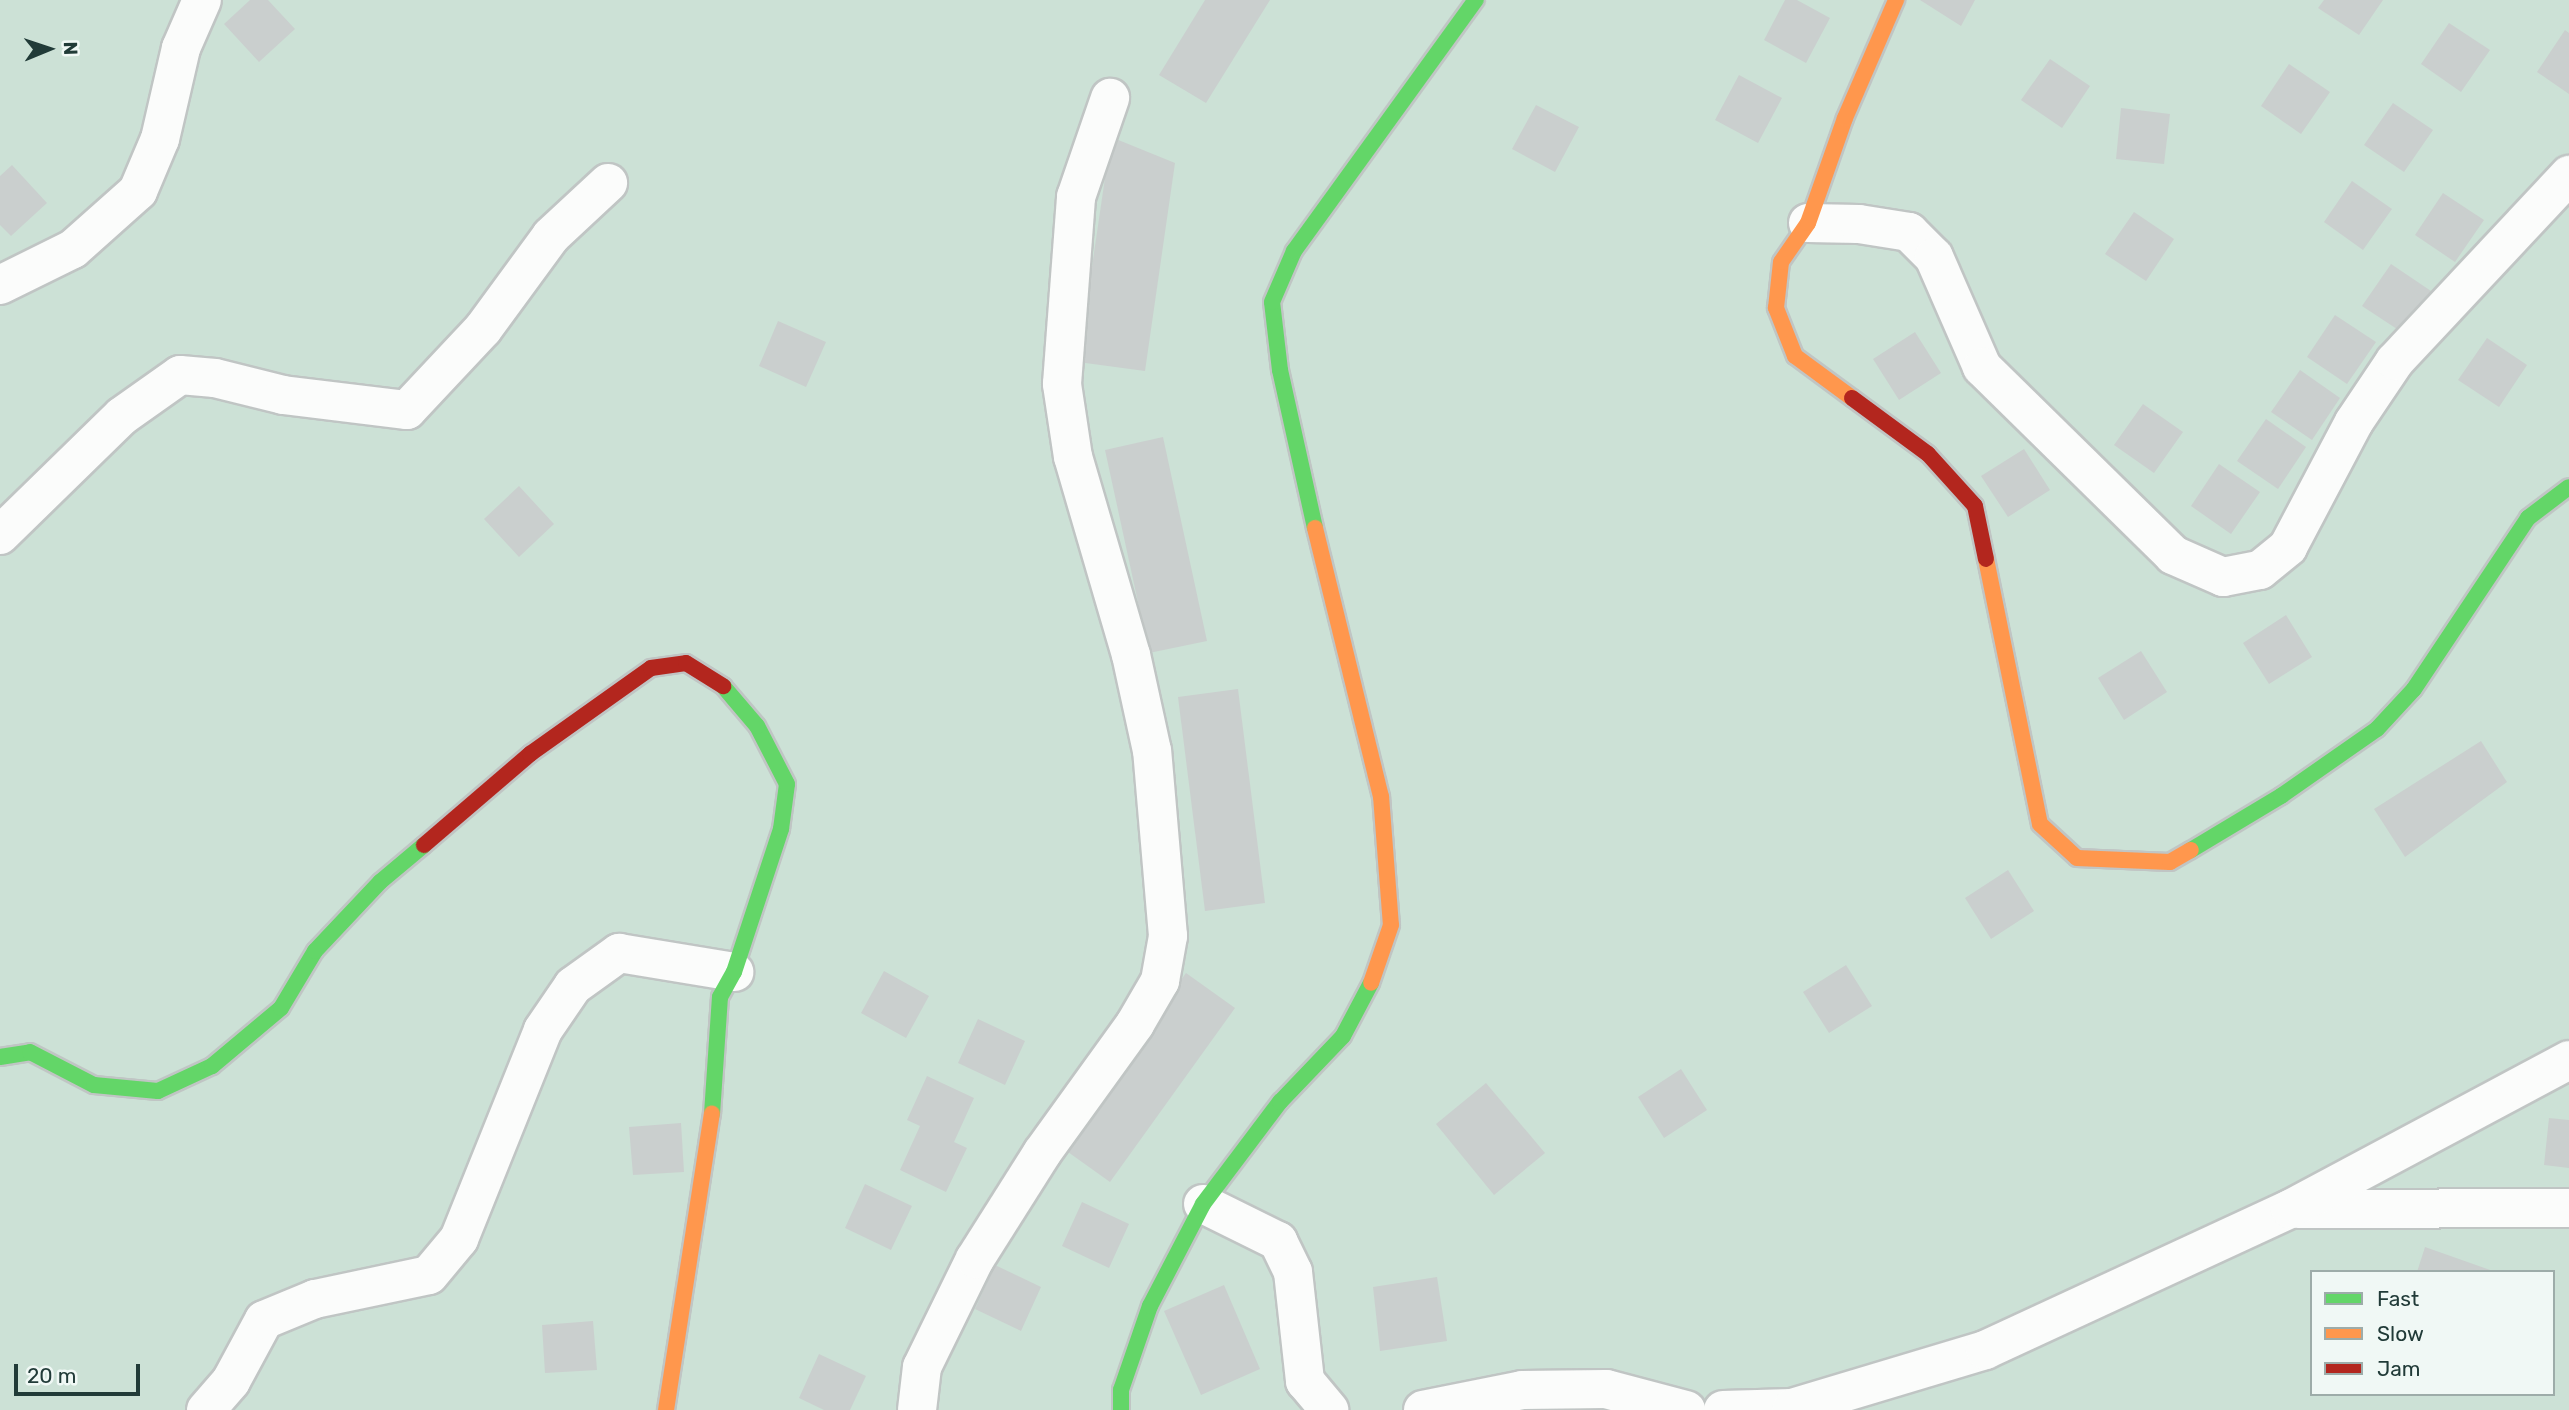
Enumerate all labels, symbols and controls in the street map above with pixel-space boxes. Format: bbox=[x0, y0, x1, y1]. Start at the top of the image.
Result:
north arrow bbox=[14, 14, 84, 84]
text: N bbox=[59, 41, 82, 55]
legend bbox=[2310, 1270, 2555, 1396]
text: Fast bbox=[2377, 1286, 2419, 1311]
text: Slow bbox=[2377, 1321, 2424, 1346]
scale bar bbox=[18, 1350, 144, 1394]
text: Jam bbox=[2377, 1356, 2421, 1381]
text: 20 m bbox=[27, 1363, 76, 1388]

